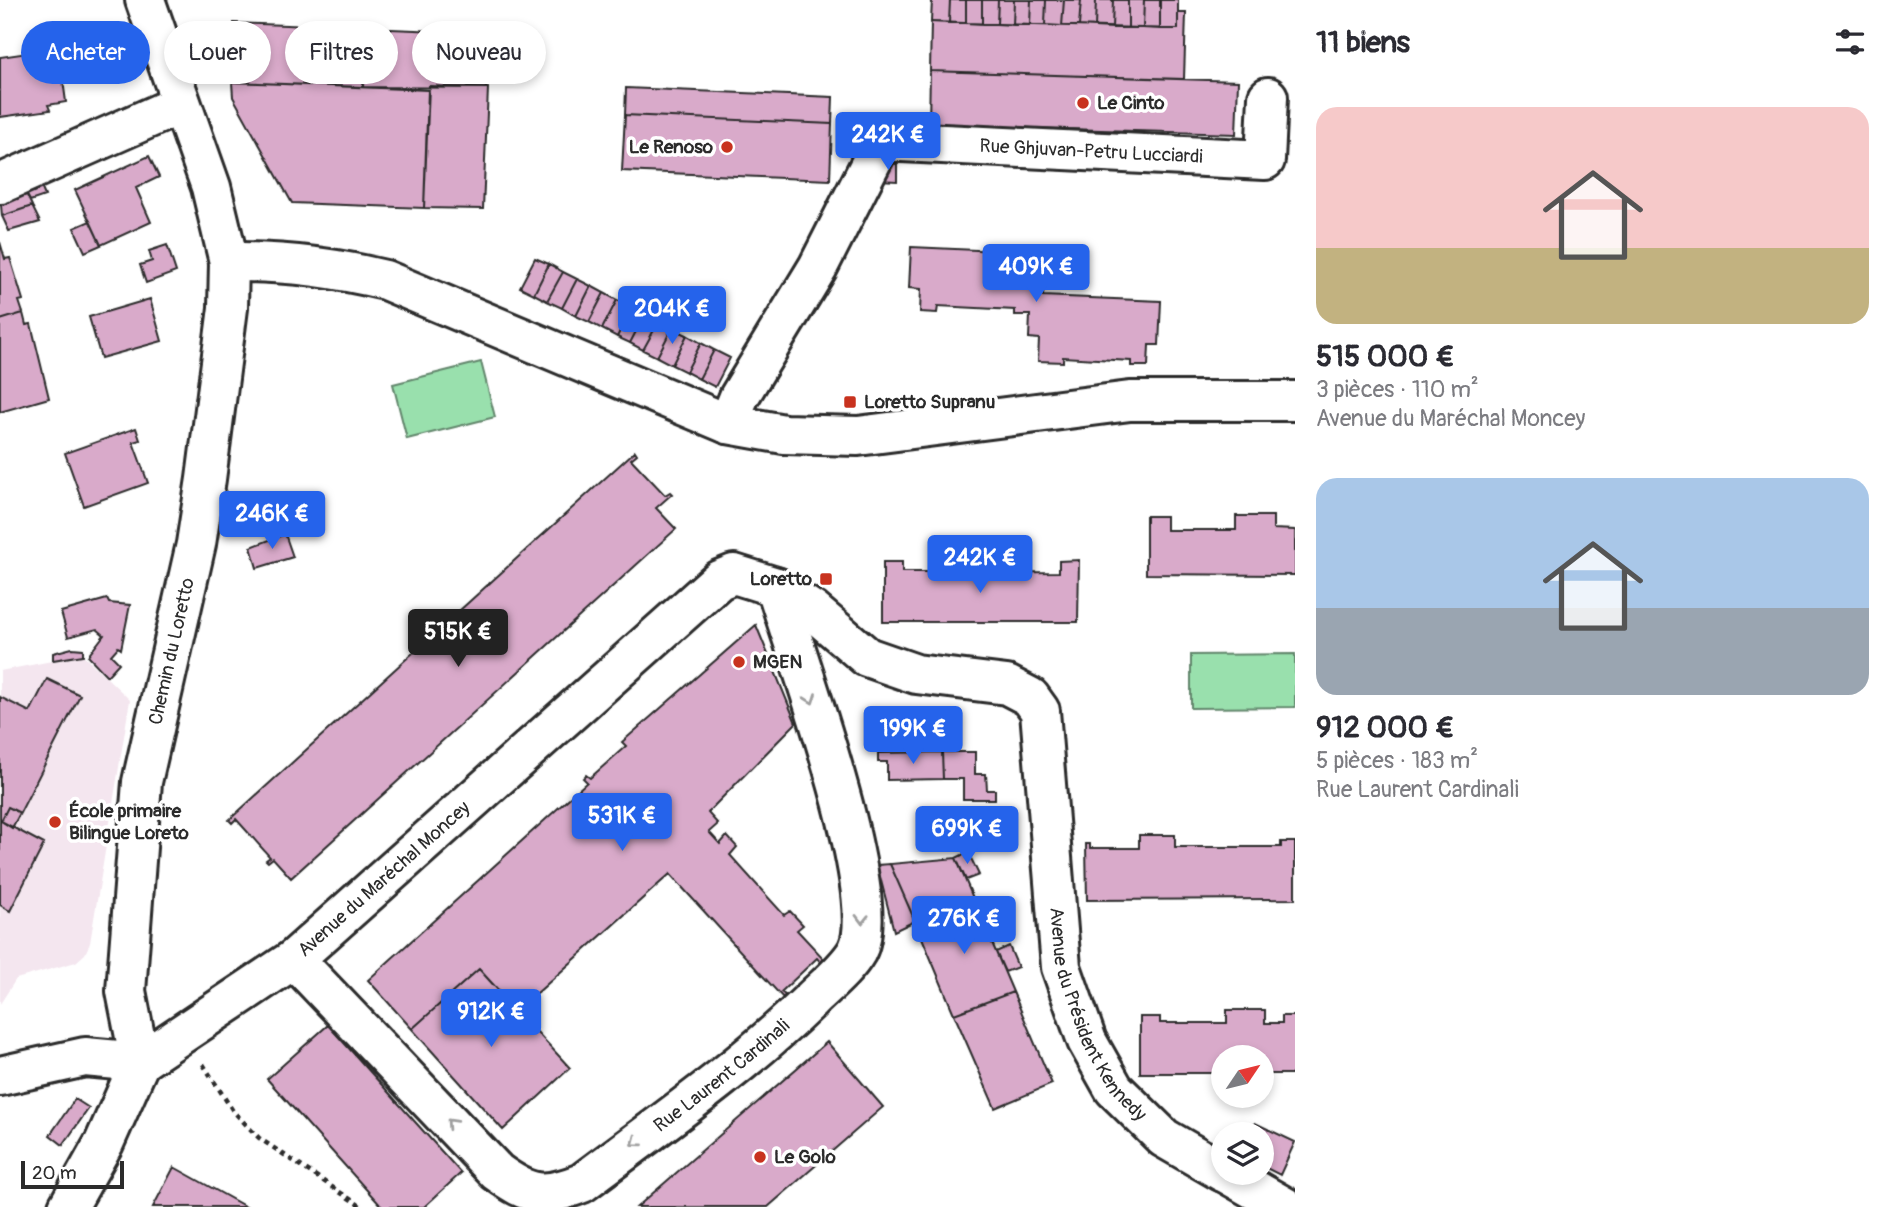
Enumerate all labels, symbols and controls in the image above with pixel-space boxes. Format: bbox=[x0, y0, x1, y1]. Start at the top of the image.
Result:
chip: Acheter bbox=[21, 21, 150, 84]
chip: Louer bbox=[164, 21, 271, 84]
chip: Filtres bbox=[285, 21, 398, 84]
chip: Nouveau bbox=[412, 21, 546, 84]
icon: filters bbox=[1831, 23, 1869, 61]
text: 11 biens bbox=[1316, 24, 1410, 61]
place label: Le Cinto bbox=[1097, 91, 1165, 115]
marker: Le Cinto bbox=[1075, 95, 1091, 111]
pin: 242K € bbox=[831, 113, 945, 172]
text: 242K € bbox=[851, 120, 925, 149]
street label: Rue Ghjuvan-Petru Lucciardi bbox=[979, 134, 1203, 169]
place label: Le Renoso bbox=[629, 135, 714, 159]
marker: Le Renoso bbox=[719, 139, 735, 155]
icon: home bbox=[1530, 152, 1656, 278]
pin: 409K € bbox=[979, 244, 1093, 304]
text: 409K € bbox=[999, 252, 1073, 281]
pin: 204K € bbox=[615, 286, 729, 346]
text: 204K € bbox=[634, 294, 710, 323]
text: 515 000 € bbox=[1316, 338, 1455, 375]
text: 3 pièces · 110 m² bbox=[1316, 375, 1479, 404]
place label: Loretto Supranu bbox=[864, 390, 995, 414]
marker: Loretto Supranu bbox=[842, 394, 858, 410]
text: Avenue du Maréchal Moncey bbox=[1316, 404, 1585, 433]
pin: 246K € bbox=[215, 491, 329, 551]
text: 246K € bbox=[235, 499, 309, 528]
icon: home bbox=[1530, 523, 1656, 649]
pin: 242K € bbox=[923, 536, 1037, 595]
text: 242K € bbox=[943, 543, 1017, 572]
place label: Loretto bbox=[750, 567, 813, 591]
marker: Loretto bbox=[818, 571, 834, 587]
street label: Chemin du Loretto bbox=[143, 575, 200, 727]
pin: 515K € bbox=[401, 610, 515, 669]
text: 515K € bbox=[424, 617, 492, 646]
place label: MGEN bbox=[753, 650, 803, 674]
marker: MGEN bbox=[731, 654, 747, 670]
one-way arrow bbox=[803, 692, 817, 704]
pin: 199K € bbox=[856, 706, 970, 766]
text: 912 000 € bbox=[1316, 709, 1454, 746]
text: 199K € bbox=[880, 714, 946, 743]
text: 5 pièces · 183 m² bbox=[1316, 746, 1478, 775]
text: Rue Laurent Cardinali bbox=[1316, 775, 1519, 804]
pin: 531K € bbox=[565, 794, 679, 853]
street label: Avenue du Maréchal Moncey bbox=[293, 796, 475, 962]
place label: École primaire Bilingue Loreto bbox=[69, 799, 190, 845]
text: 531K € bbox=[588, 801, 656, 830]
pin: 699K € bbox=[910, 806, 1024, 866]
marker: École primaire Bilingue Loreto bbox=[47, 814, 63, 830]
text: 699K € bbox=[931, 814, 1003, 843]
pin: 276K € bbox=[907, 897, 1021, 956]
text: 276K € bbox=[928, 904, 1000, 933]
street label: Avenue du Président Kennedy bbox=[1044, 906, 1152, 1126]
one-way arrow bbox=[855, 914, 870, 925]
pin: 912K € bbox=[434, 990, 548, 1049]
text: 912K € bbox=[457, 997, 525, 1026]
street label: Rue Laurent Cardinali bbox=[649, 1014, 795, 1137]
north arrow bbox=[1211, 1045, 1274, 1108]
map controls bbox=[1211, 1045, 1274, 1185]
one-way arrow bbox=[446, 1119, 459, 1132]
button: layers bbox=[1211, 1122, 1274, 1185]
one-way arrow bbox=[631, 1134, 644, 1147]
place label: Le Golo bbox=[774, 1145, 837, 1169]
marker: Le Golo bbox=[752, 1149, 768, 1165]
scale bar bbox=[21, 1158, 124, 1190]
text: 20 m bbox=[32, 1161, 77, 1185]

